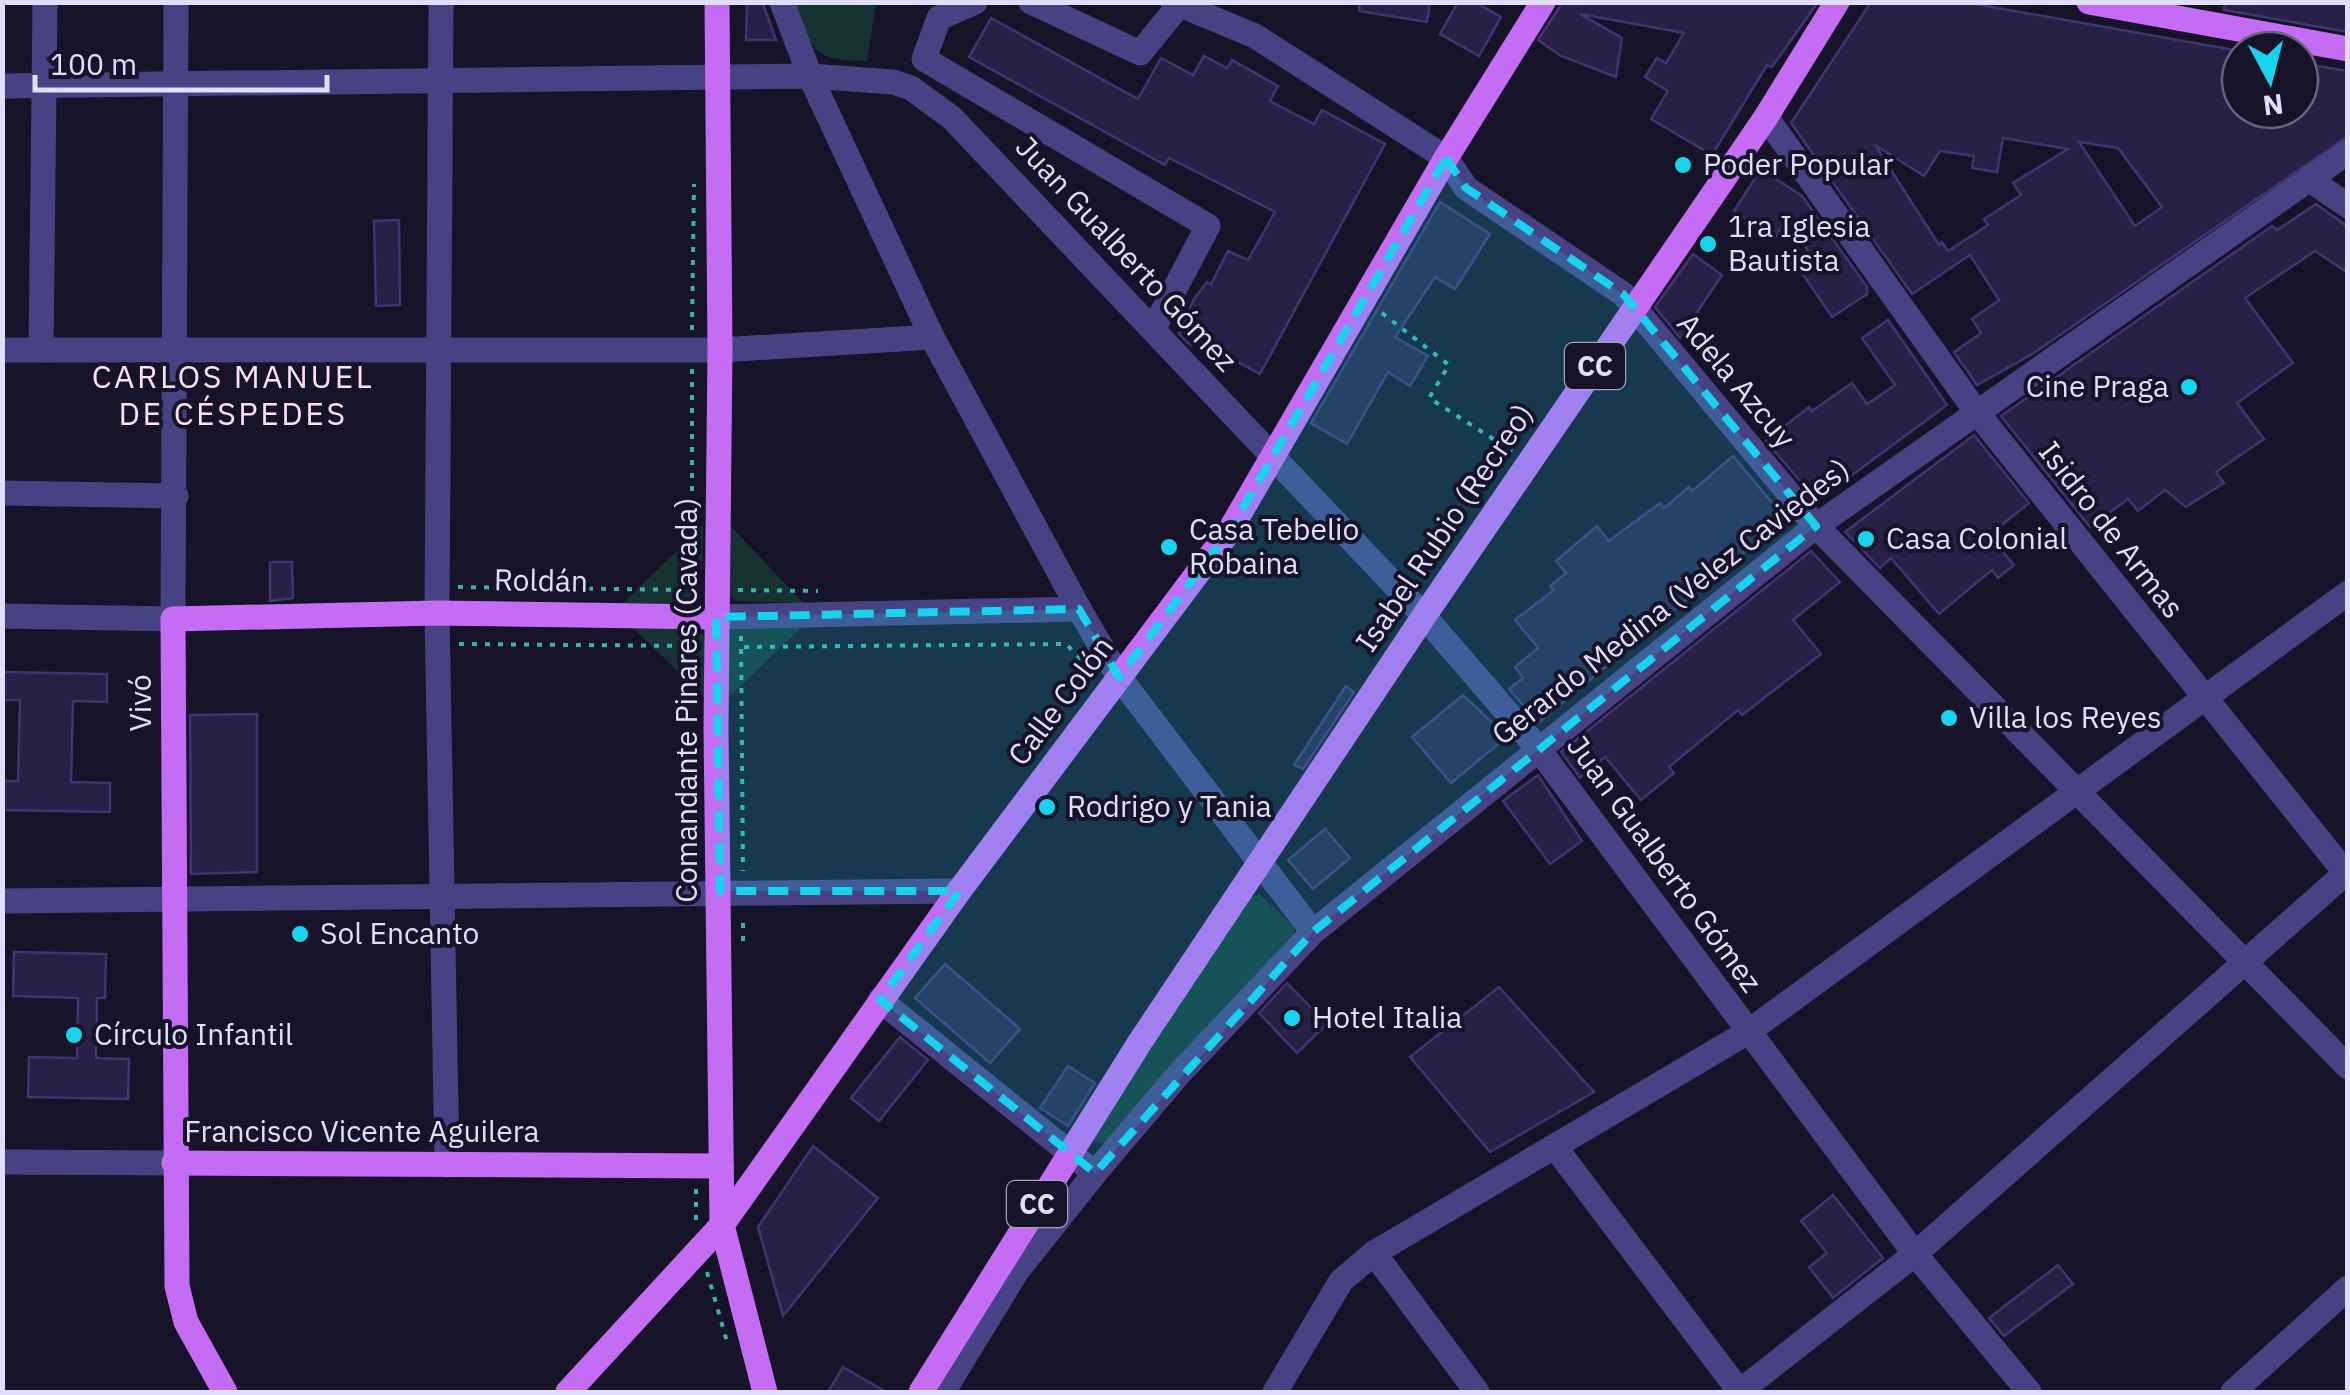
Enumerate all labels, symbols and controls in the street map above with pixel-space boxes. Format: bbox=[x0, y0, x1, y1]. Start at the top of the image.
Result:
scale bar bbox=[35, 30, 328, 92]
north arrow bbox=[2220, 30, 2320, 130]
text: 100 m bbox=[50, 44, 137, 83]
text: N bbox=[2261, 86, 2285, 125]
street label: Juan Gualberto Gómez bbox=[1008, 127, 1246, 379]
place label: Poder Popular bbox=[1703, 144, 1893, 183]
marker: Poder Popular bbox=[1672, 154, 1694, 176]
place label: 1ra Iglesia Bautista bbox=[1728, 206, 1871, 279]
marker: 1ra Iglesia Bautista bbox=[1697, 233, 1719, 255]
street label: Adela Azcuy bbox=[1669, 304, 1805, 456]
road number: CC bbox=[1565, 343, 1625, 389]
district label: CARLOS MANUEL DE CÉSPEDES bbox=[92, 355, 374, 434]
place label: Cine Praga bbox=[2026, 366, 2169, 405]
marker: Cine Praga bbox=[2178, 376, 2200, 398]
street label: Isabel Rubio (Recreo) bbox=[1346, 396, 1541, 659]
street label: Isidro de Armas bbox=[2031, 433, 2194, 626]
street label: Gerardo Medina (Velez Caviedes) bbox=[1483, 449, 1857, 753]
street label: Comandante Pinares (Cavada) bbox=[666, 497, 705, 903]
place label: Casa Tebelio Robaina bbox=[1189, 509, 1359, 582]
place label: Casa Colonial bbox=[1886, 518, 2067, 557]
marker: Casa Colonial bbox=[1855, 528, 1877, 550]
marker: Casa Tebelio Robaina bbox=[1158, 536, 1180, 558]
street label: Roldán bbox=[494, 559, 588, 600]
street label: Calle Colón bbox=[999, 628, 1121, 772]
street label: Vivó bbox=[120, 674, 159, 732]
place label: Villa los Reyes bbox=[1969, 697, 2162, 736]
marker: Villa los Reyes bbox=[1938, 707, 1960, 729]
street label: Juan Gualberto Gómez bbox=[1559, 727, 1771, 999]
place label: Rodrigo y Tania bbox=[1067, 786, 1272, 825]
marker: Rodrigo y Tania bbox=[1036, 796, 1058, 818]
place label: Sol Encanto bbox=[320, 913, 479, 952]
marker: Sol Encanto bbox=[289, 923, 311, 945]
place label: Hotel Italia bbox=[1312, 997, 1462, 1036]
marker: Hotel Italia bbox=[1281, 1007, 1303, 1029]
place label: Círculo Infantil bbox=[94, 1014, 293, 1053]
marker: Círculo Infantil bbox=[63, 1024, 85, 1046]
street label: Francisco Vicente Aguilera bbox=[184, 1111, 540, 1150]
road number: CC bbox=[1007, 1181, 1067, 1227]

